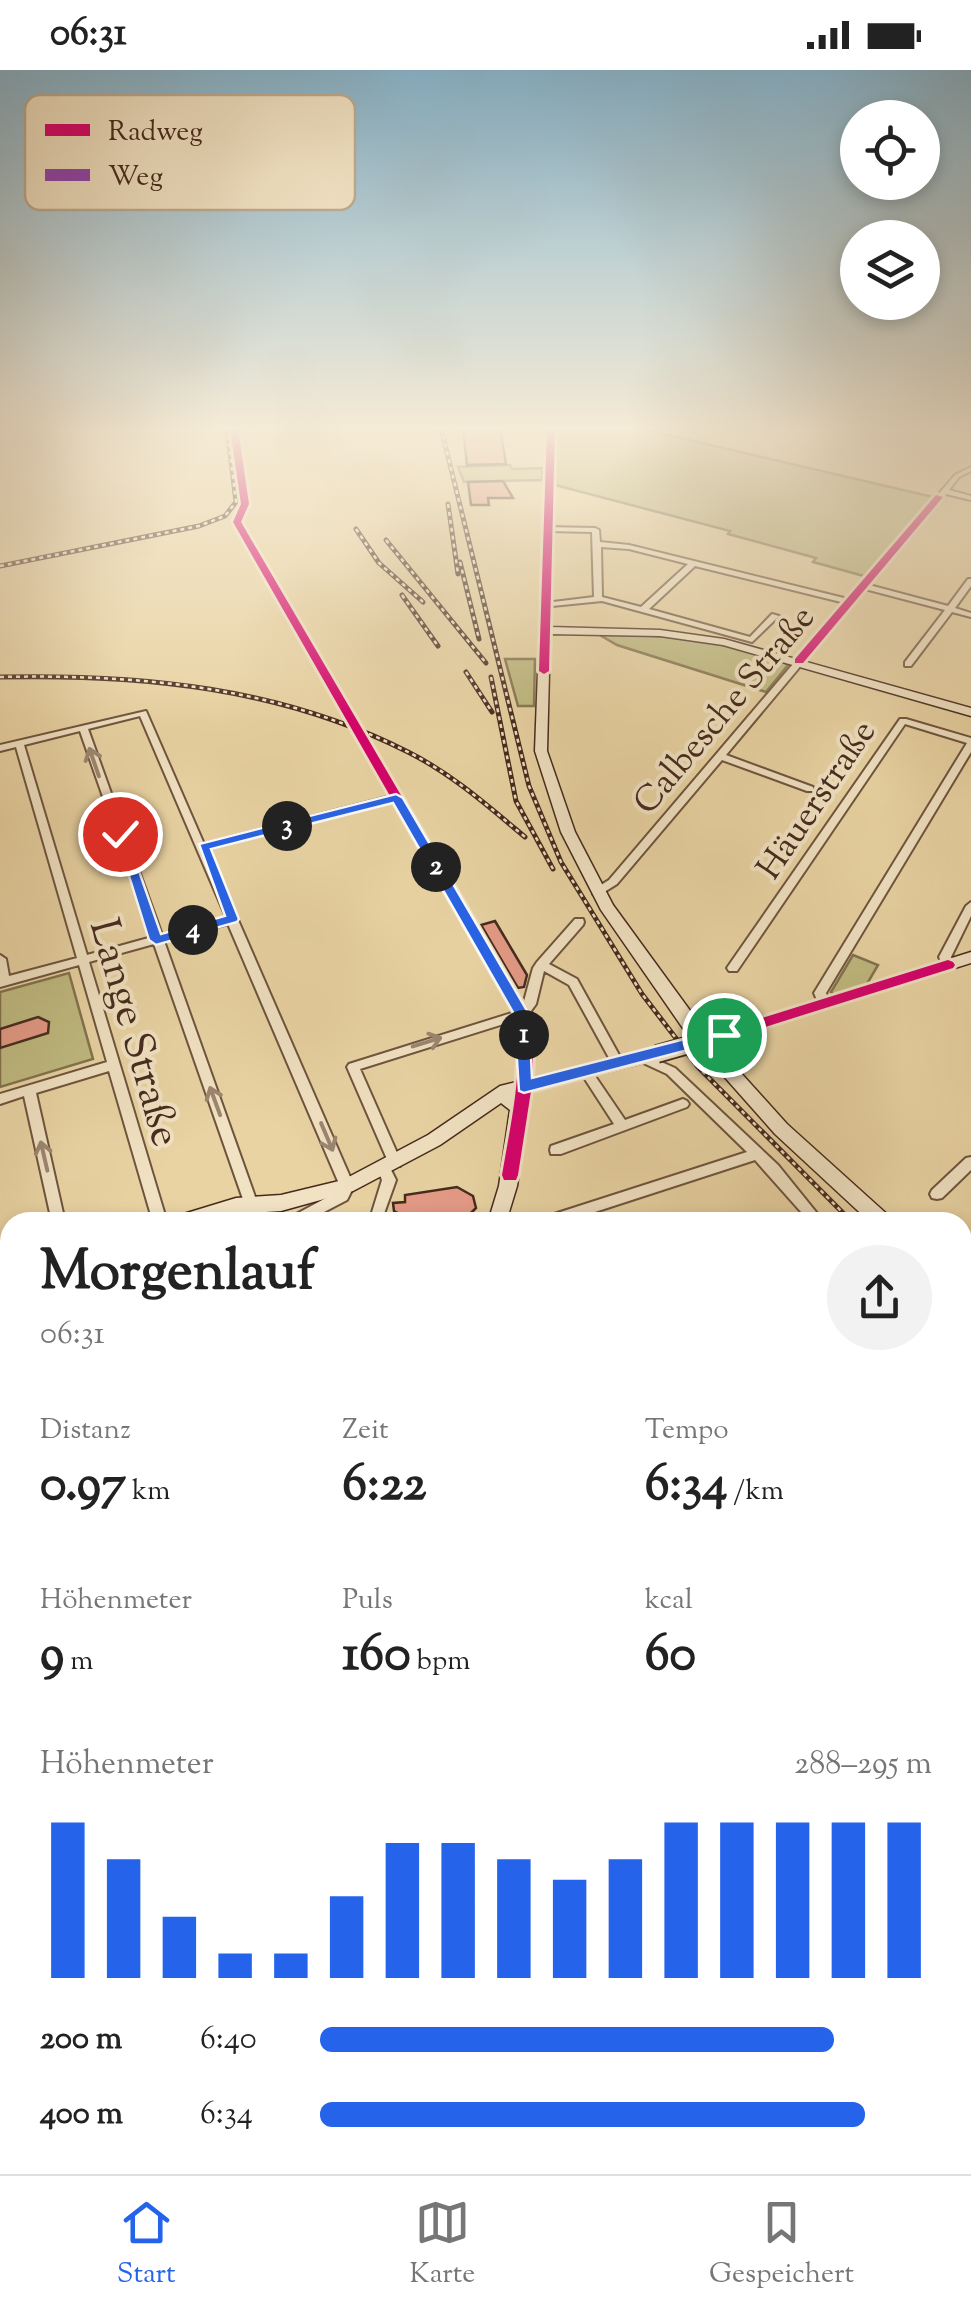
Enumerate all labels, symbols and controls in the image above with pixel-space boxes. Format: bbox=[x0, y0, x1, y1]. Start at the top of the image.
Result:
text: 06:31 bbox=[50, 8, 127, 62]
legend bbox=[25, 95, 355, 210]
map controls bbox=[840, 100, 940, 320]
button: locate bbox=[840, 100, 940, 200]
text: Radweg bbox=[108, 113, 203, 153]
text: Weg bbox=[108, 158, 163, 198]
button: layers bbox=[840, 220, 940, 320]
street label: Calbesche Straße bbox=[623, 595, 829, 827]
street label: Häuerstraße bbox=[746, 711, 890, 891]
one-way arrow bbox=[84, 746, 102, 778]
pin bbox=[78, 792, 163, 877]
pin: 3 bbox=[262, 801, 312, 851]
text: 3 bbox=[281, 806, 293, 846]
icon: check bbox=[93, 807, 148, 862]
pin: 2 bbox=[411, 842, 461, 892]
text: 2 bbox=[429, 847, 443, 887]
pin: 4 bbox=[168, 905, 218, 955]
text: 4 bbox=[186, 910, 200, 950]
street label: Lange Straße bbox=[71, 913, 193, 1154]
pin bbox=[682, 993, 767, 1078]
icon: arrive bbox=[697, 1008, 752, 1063]
pin: 1 bbox=[499, 1010, 549, 1060]
text: 1 bbox=[519, 1015, 529, 1055]
one-way arrow bbox=[411, 1032, 442, 1050]
one-way arrow bbox=[205, 1086, 223, 1117]
one-way arrow bbox=[319, 1121, 337, 1152]
one-way arrow bbox=[33, 1141, 52, 1173]
text: Morgenlauf bbox=[40, 1235, 316, 1314]
button: share bbox=[827, 1245, 932, 1350]
text: 06:31 bbox=[40, 1312, 105, 1358]
text: Distanz bbox=[40, 1411, 131, 1451]
text: Zeit bbox=[342, 1411, 389, 1451]
text: Tempo bbox=[645, 1411, 729, 1451]
text: 0.97 bbox=[40, 1451, 126, 1523]
text: 6:22 bbox=[342, 1451, 426, 1523]
text: 6:34 bbox=[645, 1451, 727, 1523]
text: km bbox=[126, 1472, 170, 1512]
text: /km bbox=[727, 1472, 784, 1512]
text: Höhenmeter bbox=[40, 1581, 192, 1621]
text: Puls bbox=[342, 1581, 393, 1621]
text: kcal bbox=[645, 1581, 693, 1621]
text: 9 bbox=[40, 1621, 64, 1693]
text: 160 bbox=[342, 1621, 411, 1693]
text: 60 bbox=[645, 1621, 696, 1693]
text: m bbox=[64, 1642, 93, 1682]
text: bpm bbox=[411, 1642, 470, 1682]
text: Höhenmeter bbox=[40, 1742, 214, 1788]
text: 288–295 m bbox=[794, 1742, 932, 1788]
text: 200 m bbox=[40, 2017, 122, 2063]
text: 6:40 bbox=[200, 2017, 257, 2063]
text: 400 m bbox=[40, 2092, 123, 2138]
text: 6:34 bbox=[200, 2092, 253, 2138]
tab: Start bbox=[117, 2195, 176, 2295]
tab: Karte bbox=[409, 2195, 475, 2295]
tab: Gespeichert bbox=[709, 2195, 854, 2295]

